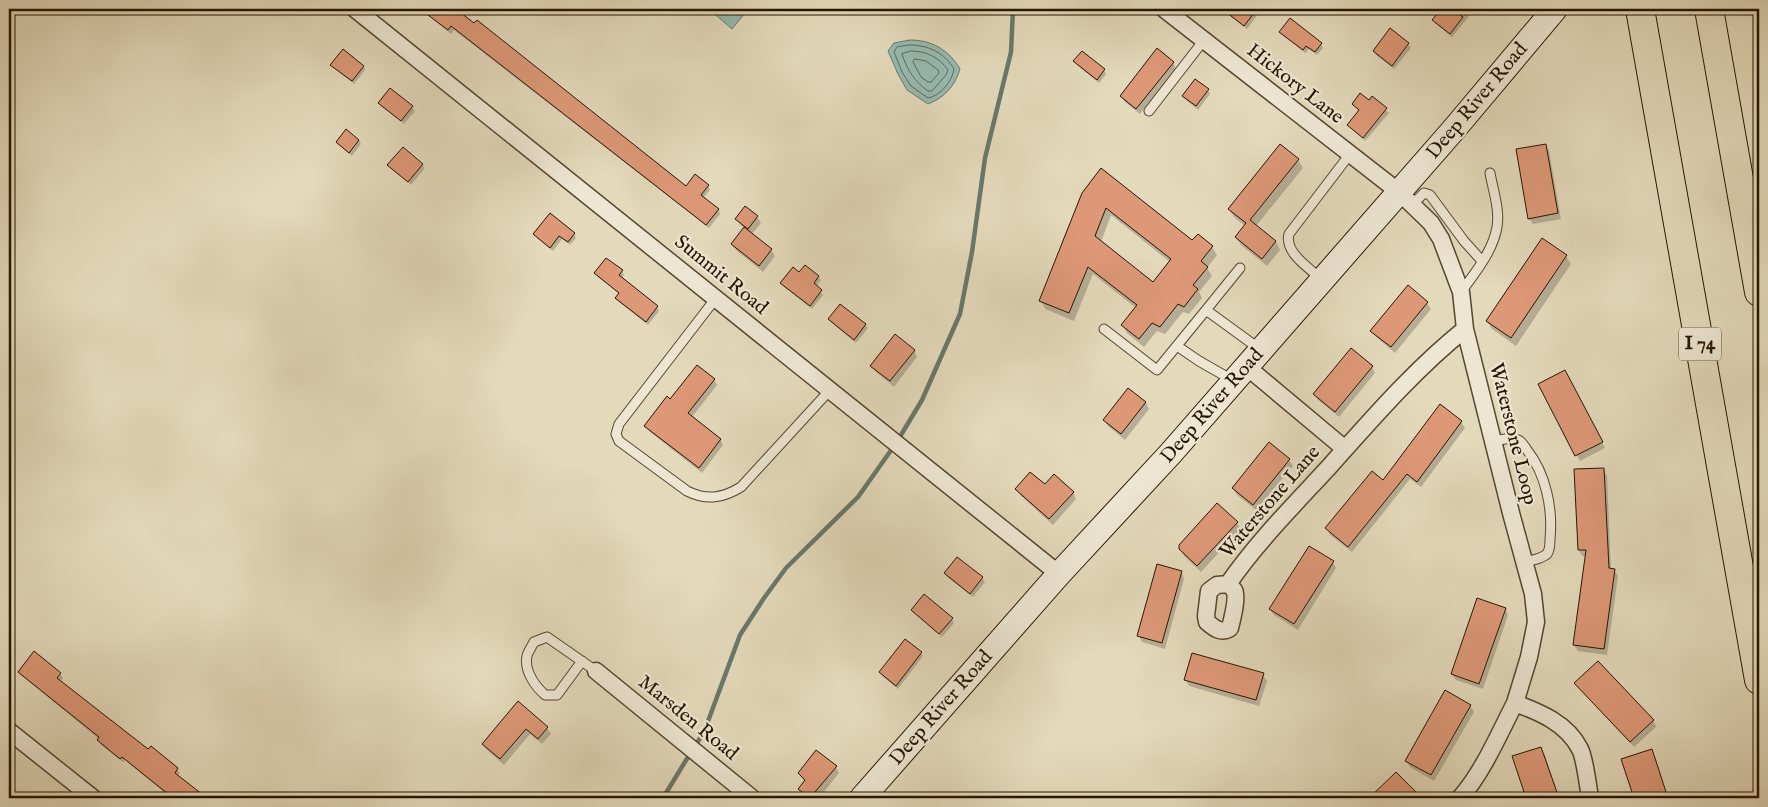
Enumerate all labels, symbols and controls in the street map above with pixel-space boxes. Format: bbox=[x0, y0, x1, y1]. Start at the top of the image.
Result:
street label: Deep River Road bbox=[1421, 37, 1533, 165]
street label: Hickory Lane bbox=[1241, 38, 1349, 130]
street label: Summit Road bbox=[669, 230, 773, 321]
road number: I 74 bbox=[1679, 328, 1721, 360]
street label: Deep River Road bbox=[1155, 343, 1269, 469]
street label: Waterstone Loop bbox=[1483, 360, 1543, 508]
street label: Waterstone Lane bbox=[1214, 440, 1326, 564]
street label: Deep River Road bbox=[884, 645, 998, 771]
street label: Marsden Road bbox=[633, 670, 743, 766]

